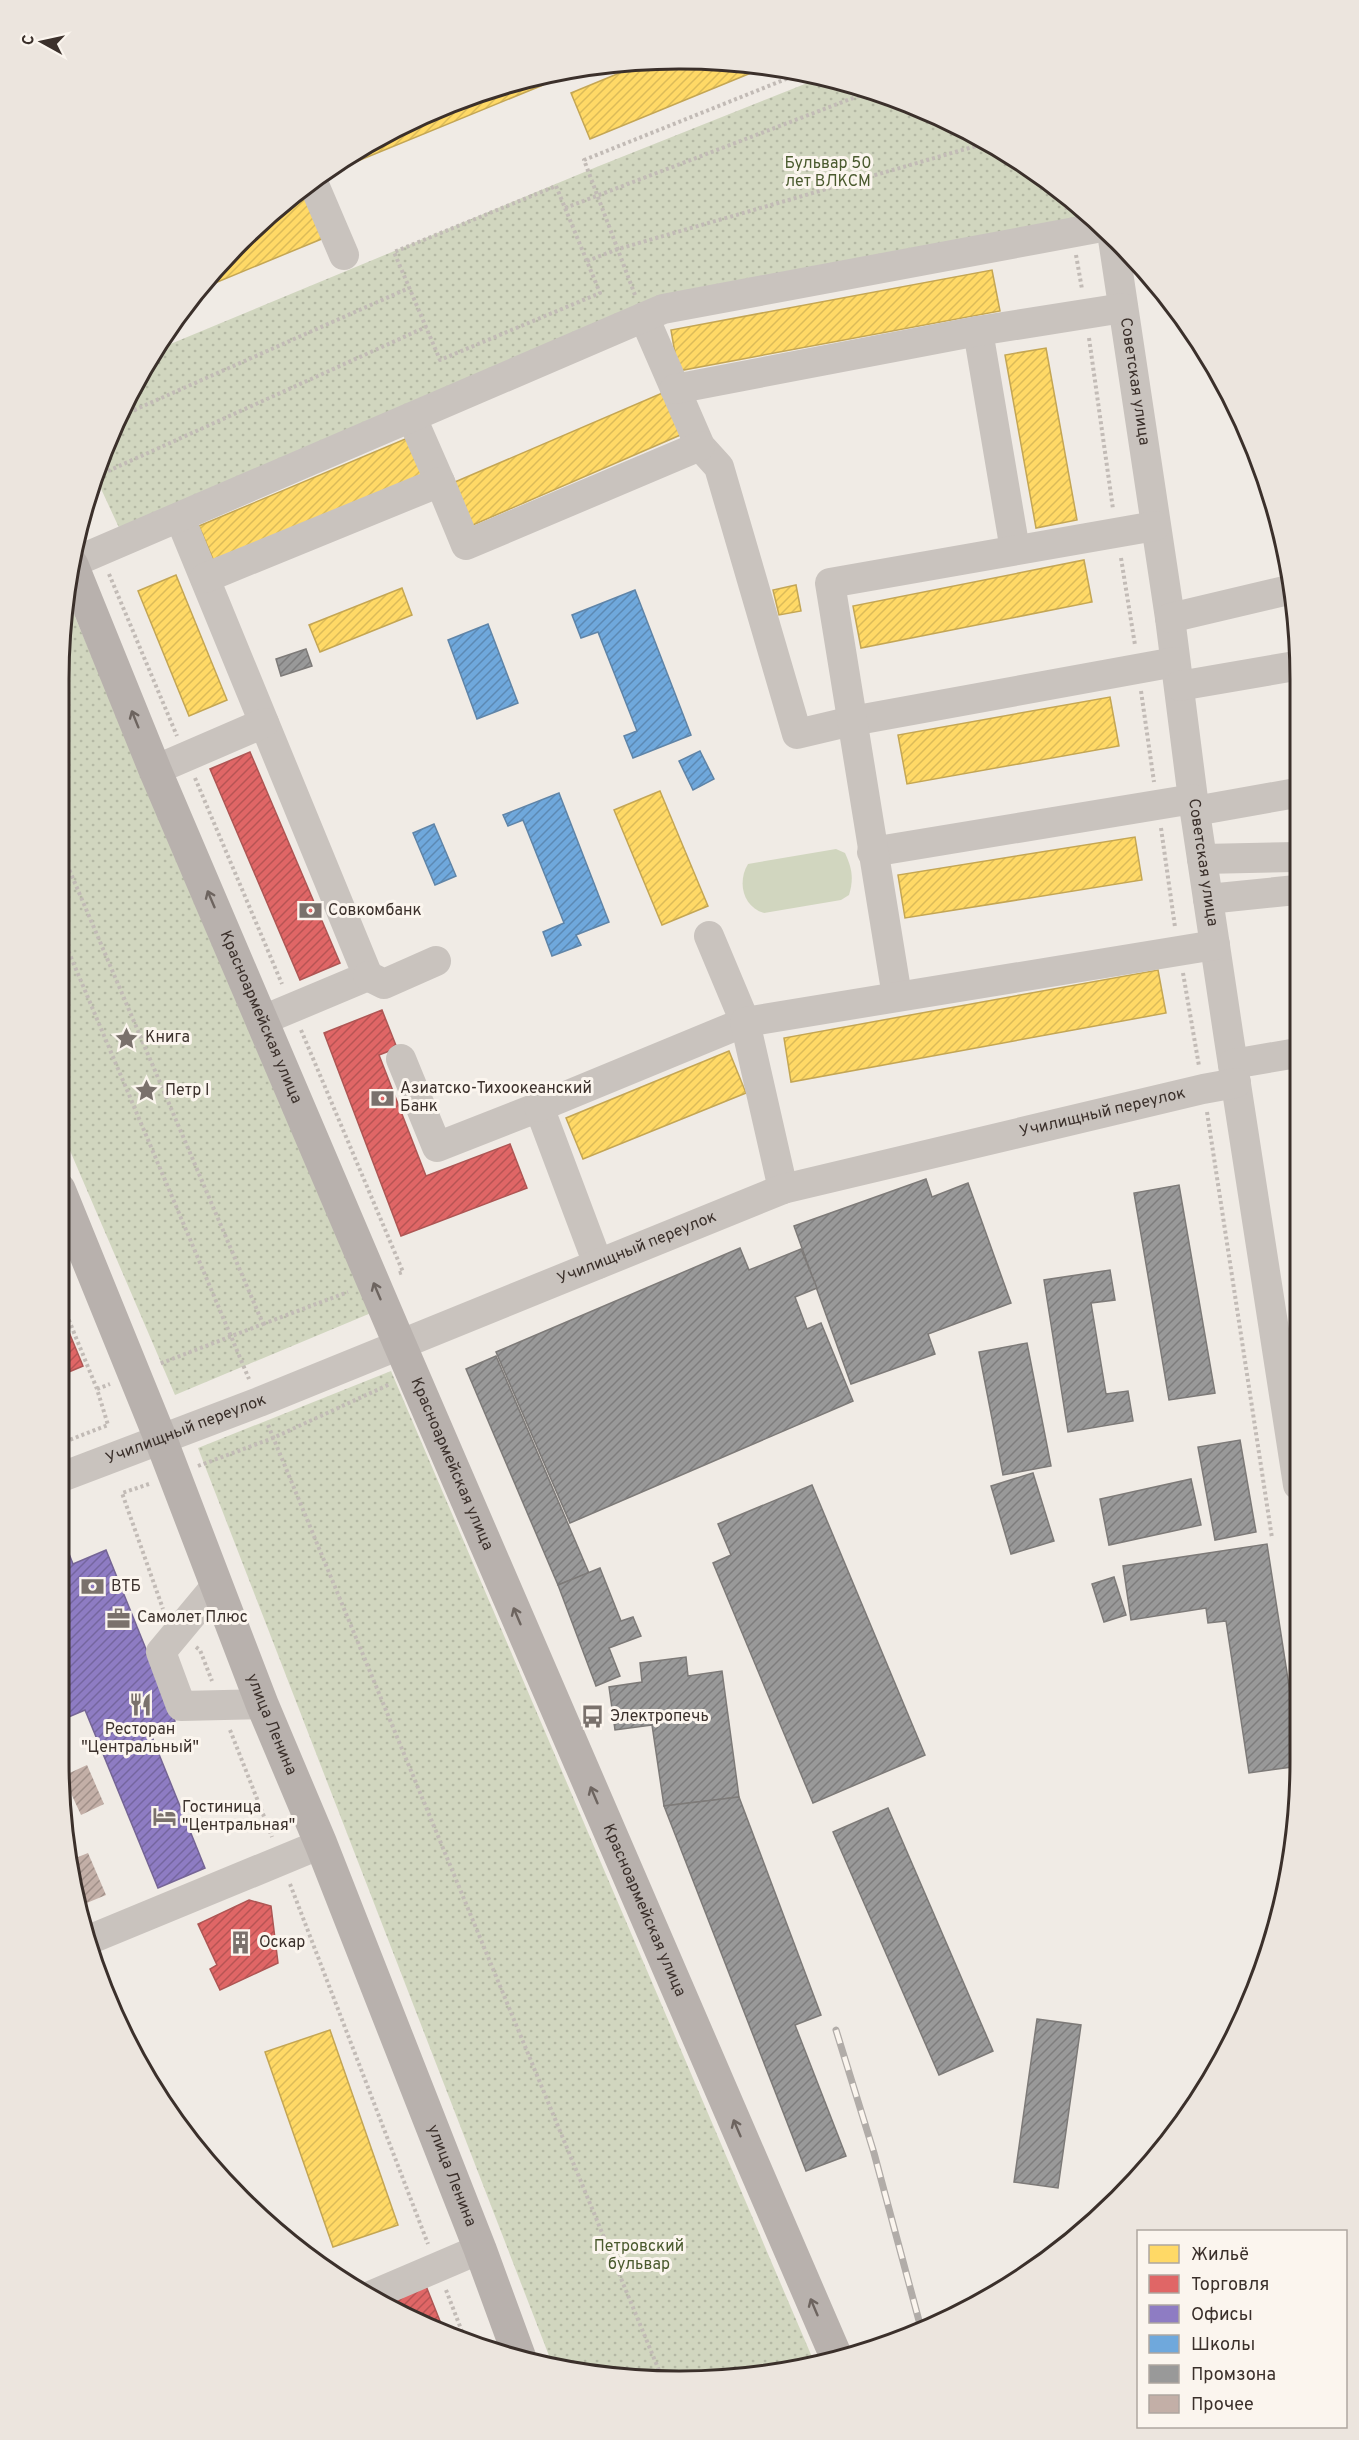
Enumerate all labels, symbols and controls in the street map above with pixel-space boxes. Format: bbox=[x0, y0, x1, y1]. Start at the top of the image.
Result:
north arrow bbox=[12, 12, 72, 72]
text: С bbox=[19, 34, 40, 47]
park label: Бульвар 50 лет ВЛКСМ bbox=[785, 154, 872, 192]
street label: Советская улица bbox=[1115, 316, 1154, 447]
one-way arrow bbox=[129, 710, 140, 729]
street label: Советская улица bbox=[1183, 797, 1222, 928]
one-way arrow bbox=[204, 890, 216, 908]
bank icon: Совкомбанк bbox=[297, 898, 323, 924]
place label: Совкомбанк bbox=[328, 901, 422, 921]
street label: Красноармейская улица bbox=[215, 928, 306, 1107]
place icon: Книга bbox=[114, 1025, 140, 1051]
place label: Книга bbox=[145, 1028, 190, 1048]
place icon: Петр I bbox=[134, 1078, 160, 1104]
place label: Азиатско-Тихоокеанский Банк bbox=[400, 1079, 592, 1117]
place label: Петр I bbox=[165, 1081, 209, 1101]
street label: Училищный переулок bbox=[1017, 1084, 1188, 1142]
bank icon: Азиатско-Тихоокеанский Банк bbox=[369, 1085, 395, 1111]
street label: Училищный переулок bbox=[554, 1207, 720, 1290]
one-way arrow bbox=[371, 1282, 382, 1300]
street label: Красноармейская улица bbox=[405, 1375, 497, 1554]
street label: Училищный переулок bbox=[103, 1390, 269, 1469]
bank icon: ВТБ bbox=[80, 1574, 106, 1600]
place label: ВТБ bbox=[111, 1577, 141, 1597]
office icon: Самолет Плюс bbox=[106, 1605, 132, 1631]
one-way arrow bbox=[510, 1607, 522, 1625]
place label: Самолет Плюс bbox=[137, 1608, 248, 1628]
street label: улица Ленина bbox=[241, 1671, 301, 1778]
restaurant icon: Ресторан "Центральный" bbox=[127, 1692, 153, 1718]
bus stop icon: Электропечь bbox=[579, 1704, 605, 1730]
place label: Электропечь bbox=[610, 1707, 709, 1727]
place label: Ресторан "Центральный" bbox=[81, 1720, 199, 1758]
one-way arrow bbox=[588, 1786, 599, 1804]
place label: Гостиница "Центральная" bbox=[182, 1798, 295, 1836]
hotel icon: Гостиница "Центральная" bbox=[151, 1804, 177, 1830]
street label: Красноармейская улица bbox=[598, 1821, 690, 2000]
building icon: Оскар bbox=[228, 1930, 254, 1956]
place label: Оскар bbox=[259, 1933, 305, 1953]
one-way arrow bbox=[731, 2119, 742, 2138]
street label: улица Ленина bbox=[422, 2122, 480, 2230]
legend bbox=[1137, 2230, 1347, 2428]
park label: Петровский бульвар bbox=[594, 2237, 684, 2275]
text: Жильё bbox=[1191, 2244, 1249, 2267]
text: Торговля bbox=[1191, 2274, 1269, 2297]
one-way arrow bbox=[808, 2298, 819, 2316]
text: Офисы bbox=[1191, 2304, 1253, 2327]
text: Школы bbox=[1191, 2334, 1255, 2357]
text: Промзона bbox=[1191, 2364, 1276, 2387]
text: Прочее bbox=[1191, 2394, 1254, 2417]

